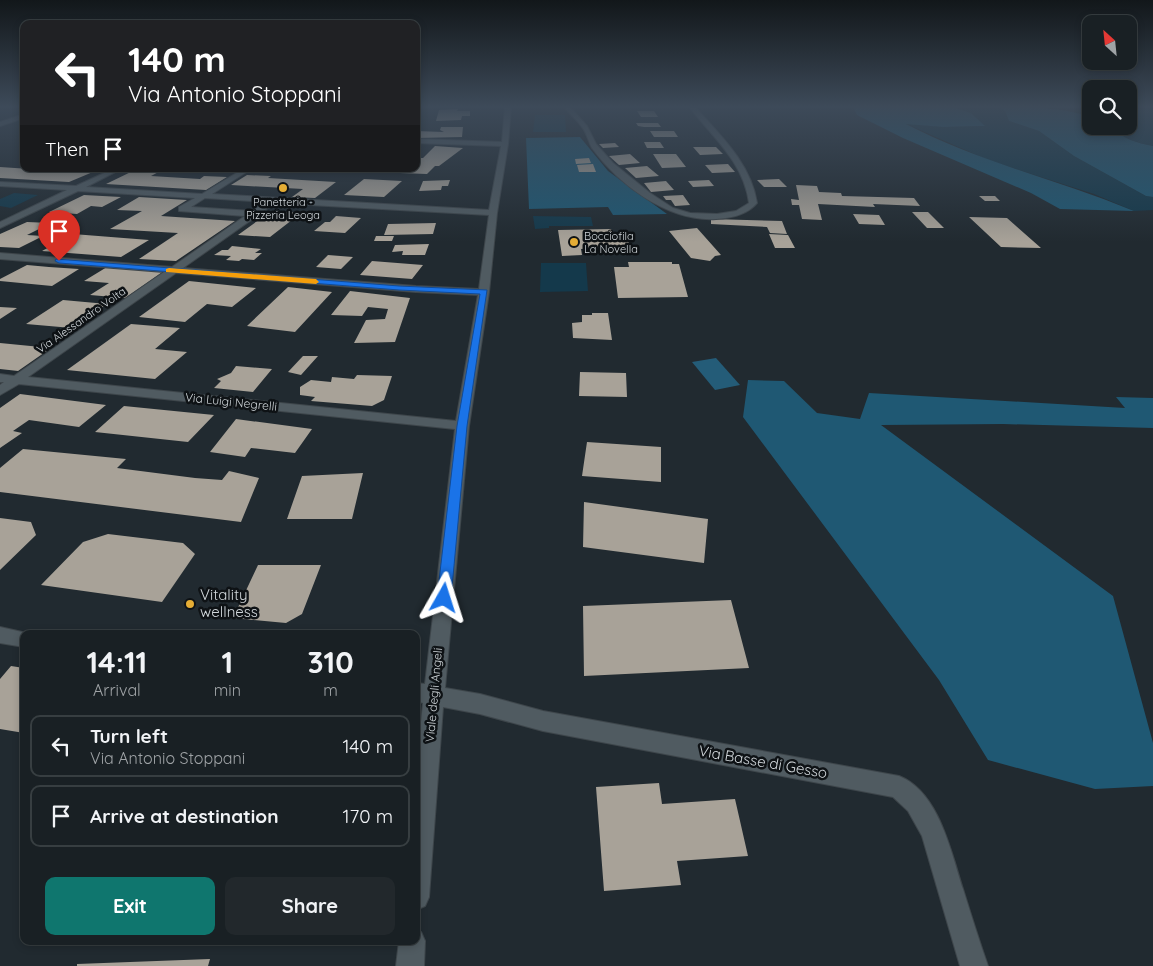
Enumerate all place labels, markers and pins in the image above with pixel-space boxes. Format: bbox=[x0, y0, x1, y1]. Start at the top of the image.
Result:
marker: Panetteria - Pizzeria Leoga bbox=[277, 182, 289, 194]
place label: Panetteria - Pizzeria Leoga bbox=[246, 195, 320, 222]
pin bbox=[38, 210, 80, 261]
place label: Bocciofila La Novella bbox=[584, 229, 638, 256]
marker: Bocciofila La Novella bbox=[568, 236, 580, 248]
place label: Vitality wellness bbox=[200, 585, 258, 621]
marker: Vitality wellness bbox=[184, 598, 196, 610]

